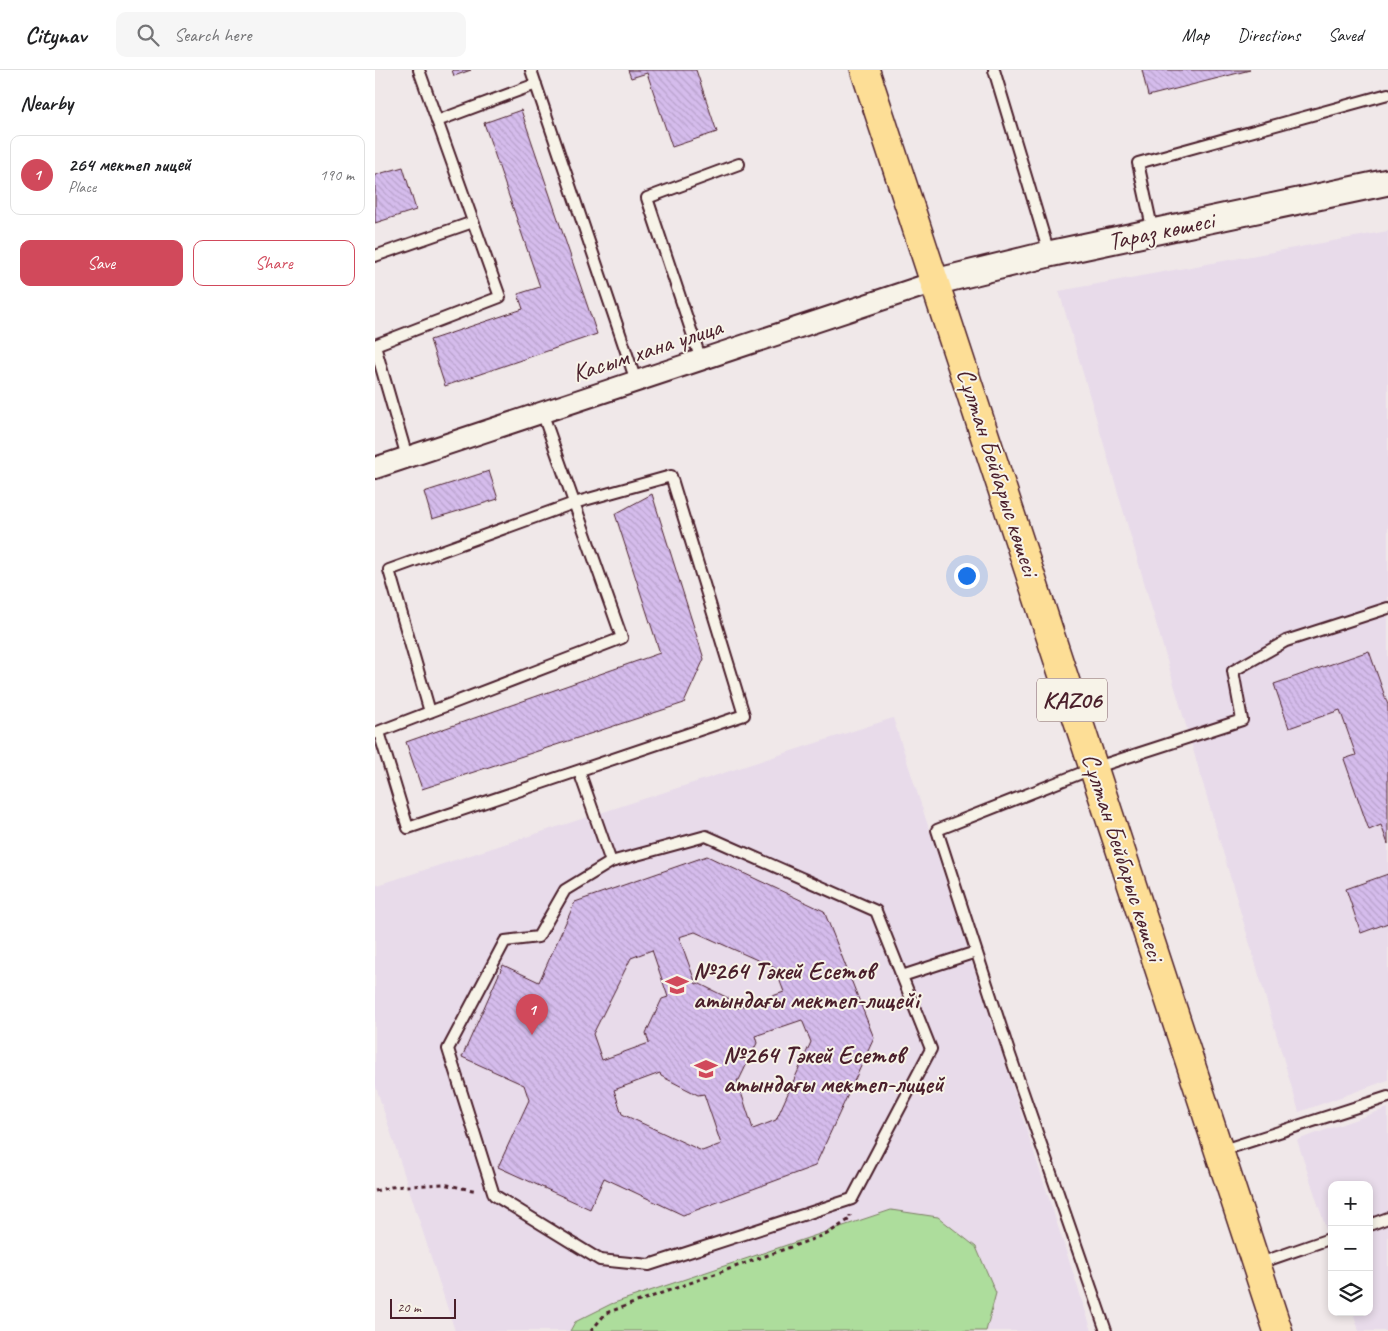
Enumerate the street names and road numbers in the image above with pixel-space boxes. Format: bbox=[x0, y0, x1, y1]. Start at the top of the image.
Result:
street label: Тараз көшесі bbox=[1105, 203, 1220, 258]
street label: Касым хана улица bbox=[568, 310, 728, 389]
street label: Сұлтан Бейбарыс көшесі bbox=[949, 364, 1048, 583]
road number: KAZ06 bbox=[1037, 678, 1107, 722]
street label: Сұлтан Бейбарыс көшесі bbox=[1074, 749, 1173, 968]

